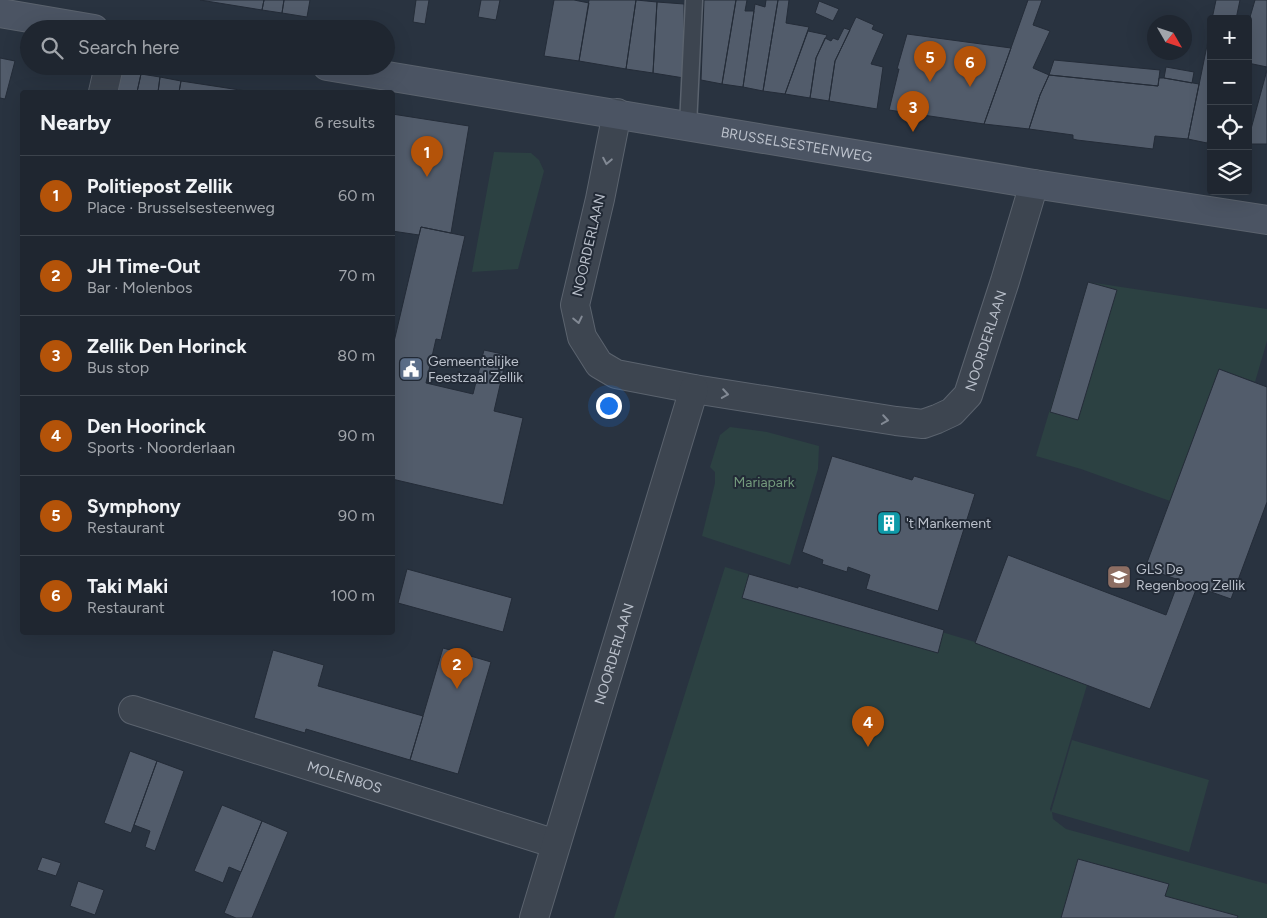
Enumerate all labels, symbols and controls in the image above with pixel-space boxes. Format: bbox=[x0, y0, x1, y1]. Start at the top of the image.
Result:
north arrow bbox=[1147, 15, 1192, 60]
map controls bbox=[1207, 15, 1252, 195]
button: + bbox=[1207, 15, 1252, 60]
search box bbox=[20, 20, 395, 75]
icon: search bbox=[38, 34, 66, 62]
text: Search here bbox=[78, 36, 180, 59]
pin: 5 bbox=[914, 41, 946, 82]
pin: 6 bbox=[954, 46, 986, 87]
button: − bbox=[1207, 60, 1252, 105]
pin: 3 bbox=[897, 91, 929, 132]
button: locate bbox=[1207, 105, 1252, 150]
text: Nearby bbox=[40, 110, 111, 135]
text: 6 results bbox=[314, 113, 375, 132]
street label: BRUSSELSESTEENWEG bbox=[720, 123, 874, 165]
pin: 1 bbox=[411, 136, 443, 177]
button: layers bbox=[1207, 150, 1252, 195]
one-way arrow bbox=[603, 157, 613, 166]
text: Politiepost Zellik bbox=[87, 175, 233, 198]
text: 1 bbox=[53, 186, 59, 205]
text: 60 m bbox=[338, 186, 375, 205]
street label: NOORDERLAAN bbox=[569, 192, 609, 298]
text: Place · Brusselsesteenweg bbox=[87, 198, 275, 217]
text: JH Time-Out bbox=[87, 255, 201, 278]
text: 2 bbox=[51, 266, 61, 285]
text: 70 m bbox=[339, 266, 375, 285]
text: Bar · Molenbos bbox=[87, 278, 192, 297]
street label: NOORDERLAAN bbox=[961, 288, 1010, 393]
one-way arrow bbox=[572, 315, 583, 324]
text: Zellik Den Horinck bbox=[87, 335, 247, 358]
text: 3 bbox=[52, 346, 60, 365]
text: 80 m bbox=[337, 346, 375, 365]
place label: Gemeentelijke Feestzaal Zellik bbox=[428, 353, 523, 386]
public building icon: Gemeentelijke Feestzaal Zellik bbox=[398, 356, 424, 382]
text: Bus stop bbox=[87, 358, 149, 377]
one-way arrow bbox=[720, 388, 729, 398]
your location bbox=[596, 393, 622, 419]
one-way arrow bbox=[881, 414, 889, 424]
text: Den Hoorinck bbox=[87, 415, 206, 438]
text: 4 bbox=[51, 426, 61, 445]
text: 90 m bbox=[338, 426, 375, 445]
text: Sports · Noorderlaan bbox=[87, 438, 235, 457]
park label: Mariapark bbox=[733, 474, 795, 491]
text: Symphony bbox=[87, 495, 181, 518]
text: 5 bbox=[51, 506, 61, 525]
text: 90 m bbox=[338, 506, 375, 525]
building icon: 't Mankement bbox=[876, 510, 902, 536]
place label: 't Mankement bbox=[906, 515, 991, 532]
text: Restaurant bbox=[87, 518, 165, 537]
place label: GLS De Regenboog Zellik bbox=[1136, 561, 1245, 594]
school or university icon: GLS De Regenboog Zellik bbox=[1106, 564, 1132, 590]
text: Taki Maki bbox=[87, 575, 168, 598]
text: 6 bbox=[51, 586, 61, 605]
text: 100 m bbox=[330, 586, 375, 605]
text: Restaurant bbox=[87, 598, 165, 617]
street label: NOORDERLAAN bbox=[591, 601, 637, 707]
pin: 2 bbox=[441, 648, 473, 689]
pin: 4 bbox=[852, 706, 884, 747]
street label: MOLENBOS bbox=[305, 757, 384, 797]

